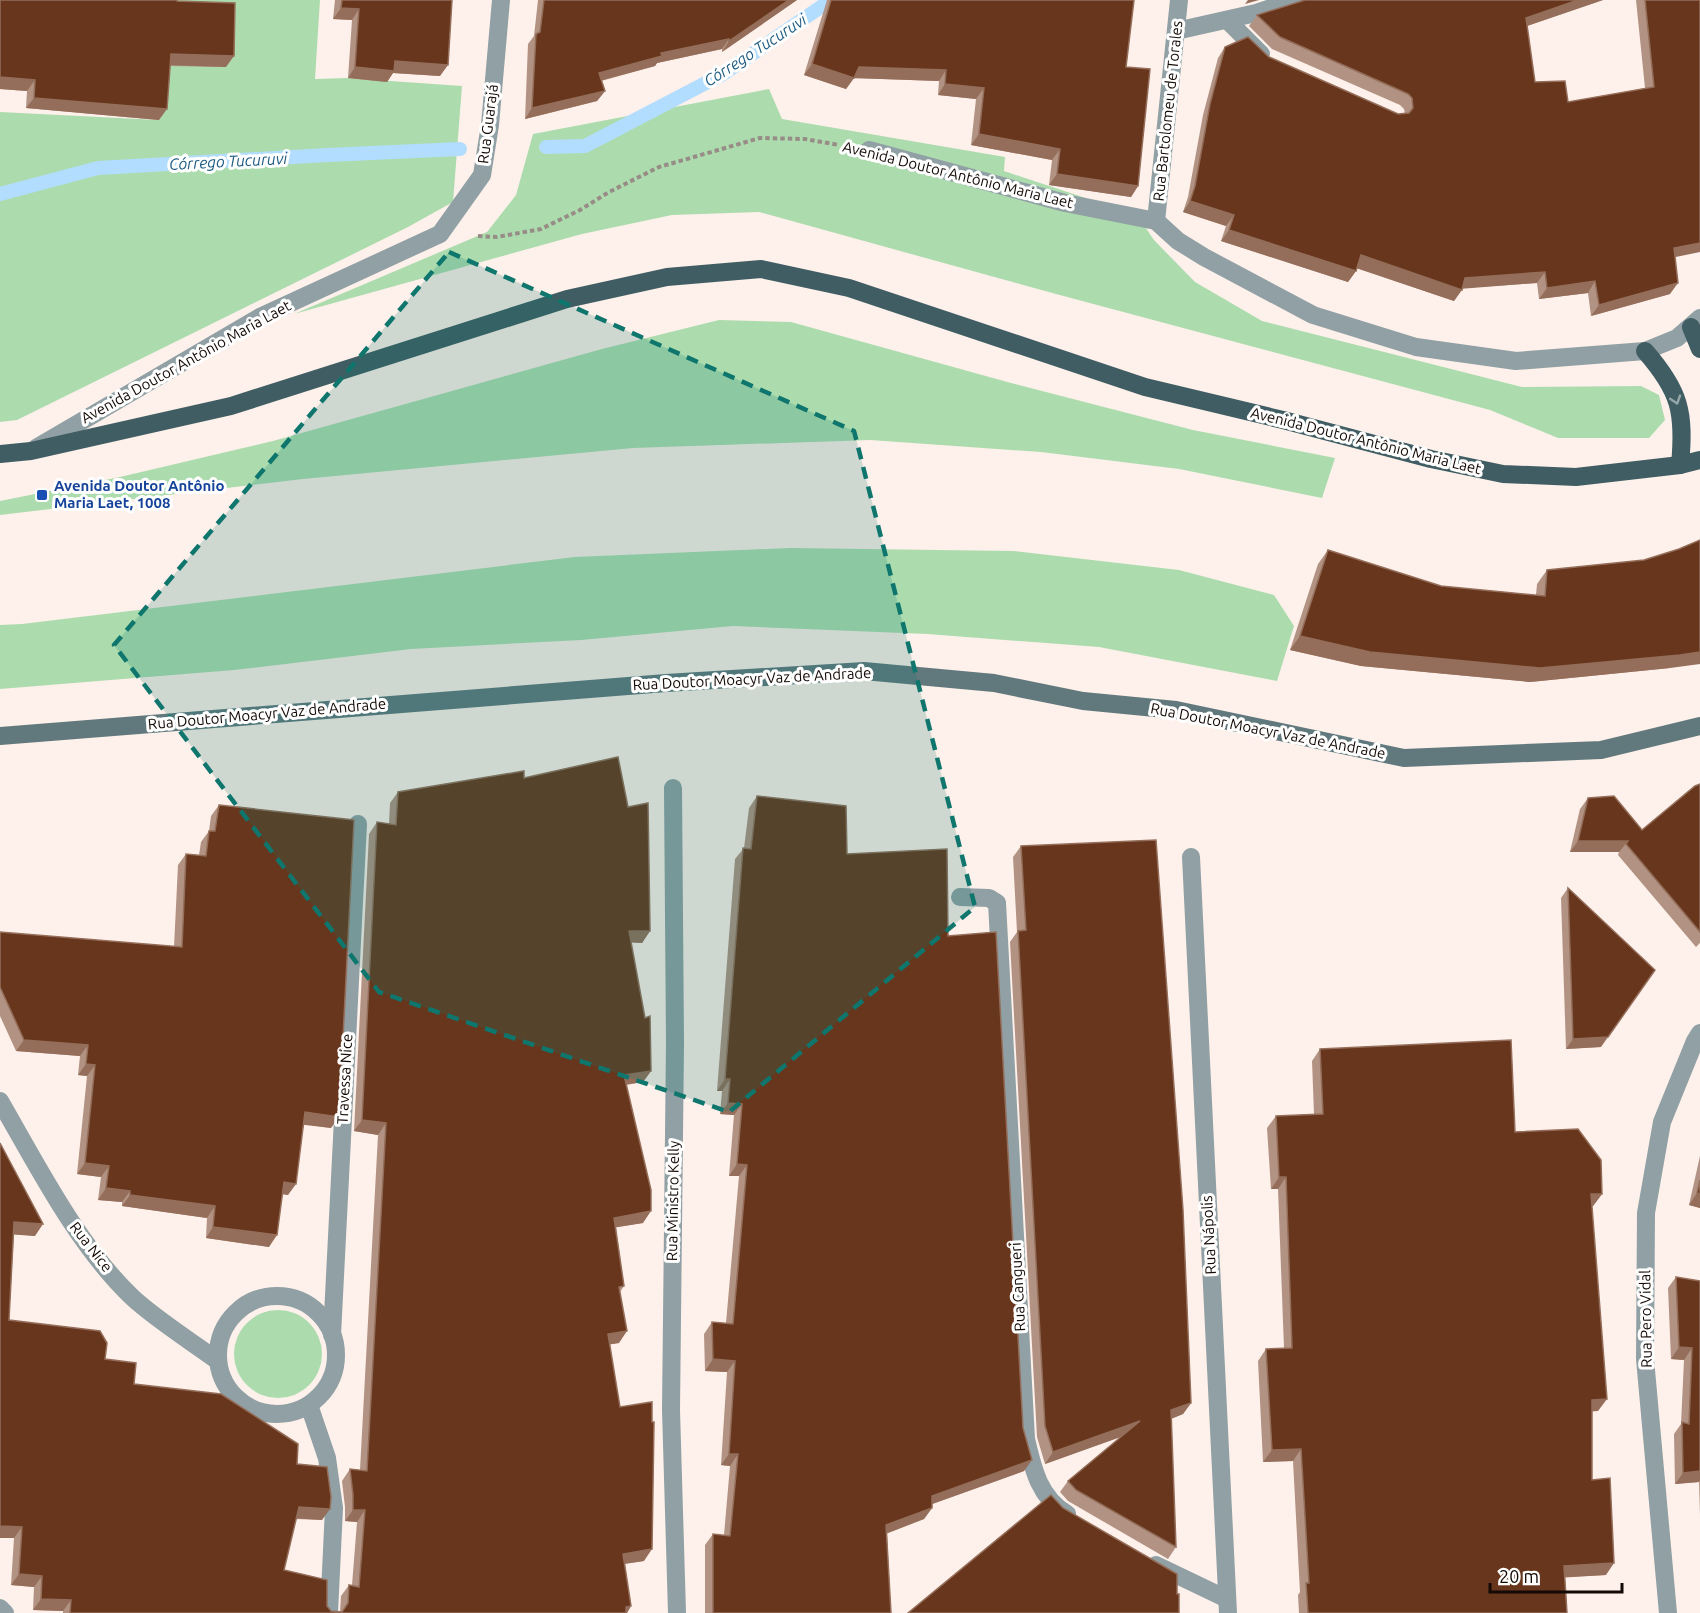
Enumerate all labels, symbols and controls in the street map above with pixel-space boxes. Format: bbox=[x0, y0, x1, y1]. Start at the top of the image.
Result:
water label: Córrego Tucuruvi bbox=[700, 10, 810, 90]
street label: Rua Bartolomeu de Torales bbox=[1150, 20, 1185, 202]
street label: Rua Guarajá bbox=[474, 83, 501, 165]
street label: Avenida Doutor Antônio Maria Laet bbox=[841, 138, 1075, 211]
water label: Córrego Tucuruvi bbox=[168, 149, 289, 173]
street label: Avenida Doutor Antônio Maria Laet bbox=[78, 297, 294, 426]
one-way arrow bbox=[1669, 394, 1682, 405]
street label: Avenida Doutor Antônio Maria Laet bbox=[1249, 404, 1483, 477]
place label: Avenida Doutor Antônio Maria Laet, 1008 bbox=[54, 477, 225, 511]
marker: Avenida Doutor Antônio Maria Laet, 1008 bbox=[35, 488, 49, 502]
street label: Rua Doutor Moacyr Vaz de Andrade bbox=[632, 664, 872, 693]
street label: Rua Doutor Moacyr Vaz de Andrade bbox=[147, 695, 387, 732]
street label: Rua Doutor Moacyr Vaz de Andrade bbox=[1149, 699, 1387, 762]
street label: Travessa Nice bbox=[334, 1033, 355, 1125]
street label: Rua Ministro Kelly bbox=[663, 1141, 682, 1261]
street label: Rua Nápolis bbox=[1198, 1195, 1219, 1275]
street label: Rua Nice bbox=[67, 1218, 116, 1275]
street label: Rua Cangueri bbox=[1007, 1242, 1028, 1332]
street label: Rua Pero Vidal bbox=[1636, 1270, 1655, 1368]
scale bar bbox=[1490, 1556, 1622, 1594]
text: 20 m bbox=[1499, 1566, 1539, 1586]

